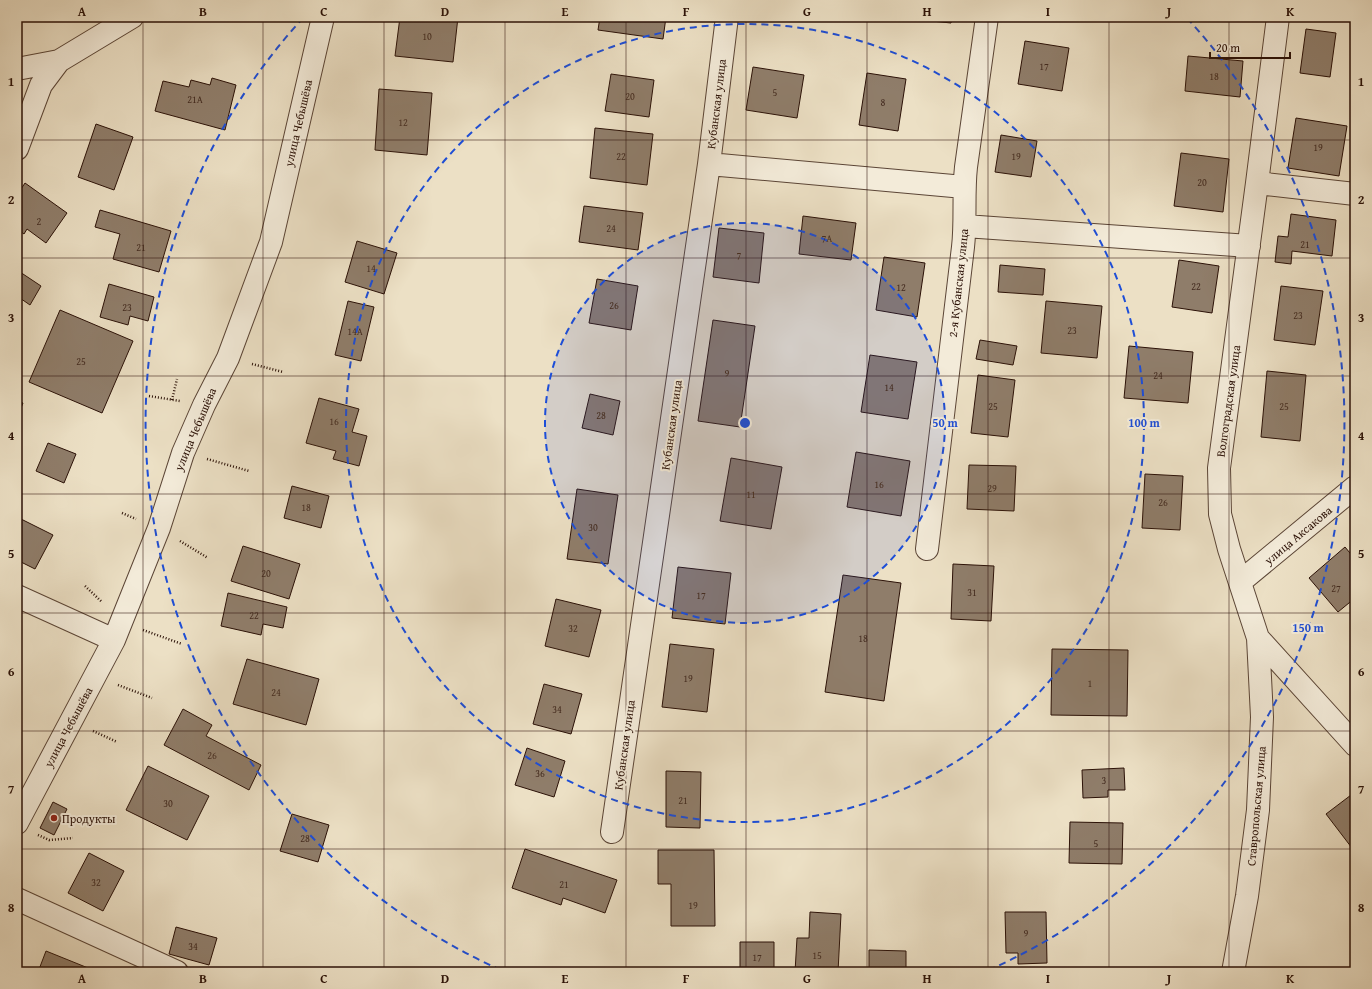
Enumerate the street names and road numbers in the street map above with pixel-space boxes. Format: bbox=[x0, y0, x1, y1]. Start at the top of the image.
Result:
street label: Кубанская улица bbox=[702, 58, 730, 150]
street label: улица Чебышёва bbox=[280, 78, 316, 169]
street label: 2-я Кубанская улица bbox=[944, 227, 972, 338]
street label: Волгоградская улица bbox=[1212, 344, 1244, 458]
street label: Кубанская улица bbox=[656, 379, 686, 471]
street label: улица Чебышёва bbox=[169, 385, 220, 474]
street label: улица Аксакова bbox=[1260, 501, 1336, 569]
street label: улица Чебышёва bbox=[39, 684, 96, 771]
street label: Кубанская улица bbox=[609, 699, 639, 791]
street label: Ставропольская улица bbox=[1242, 745, 1270, 867]

